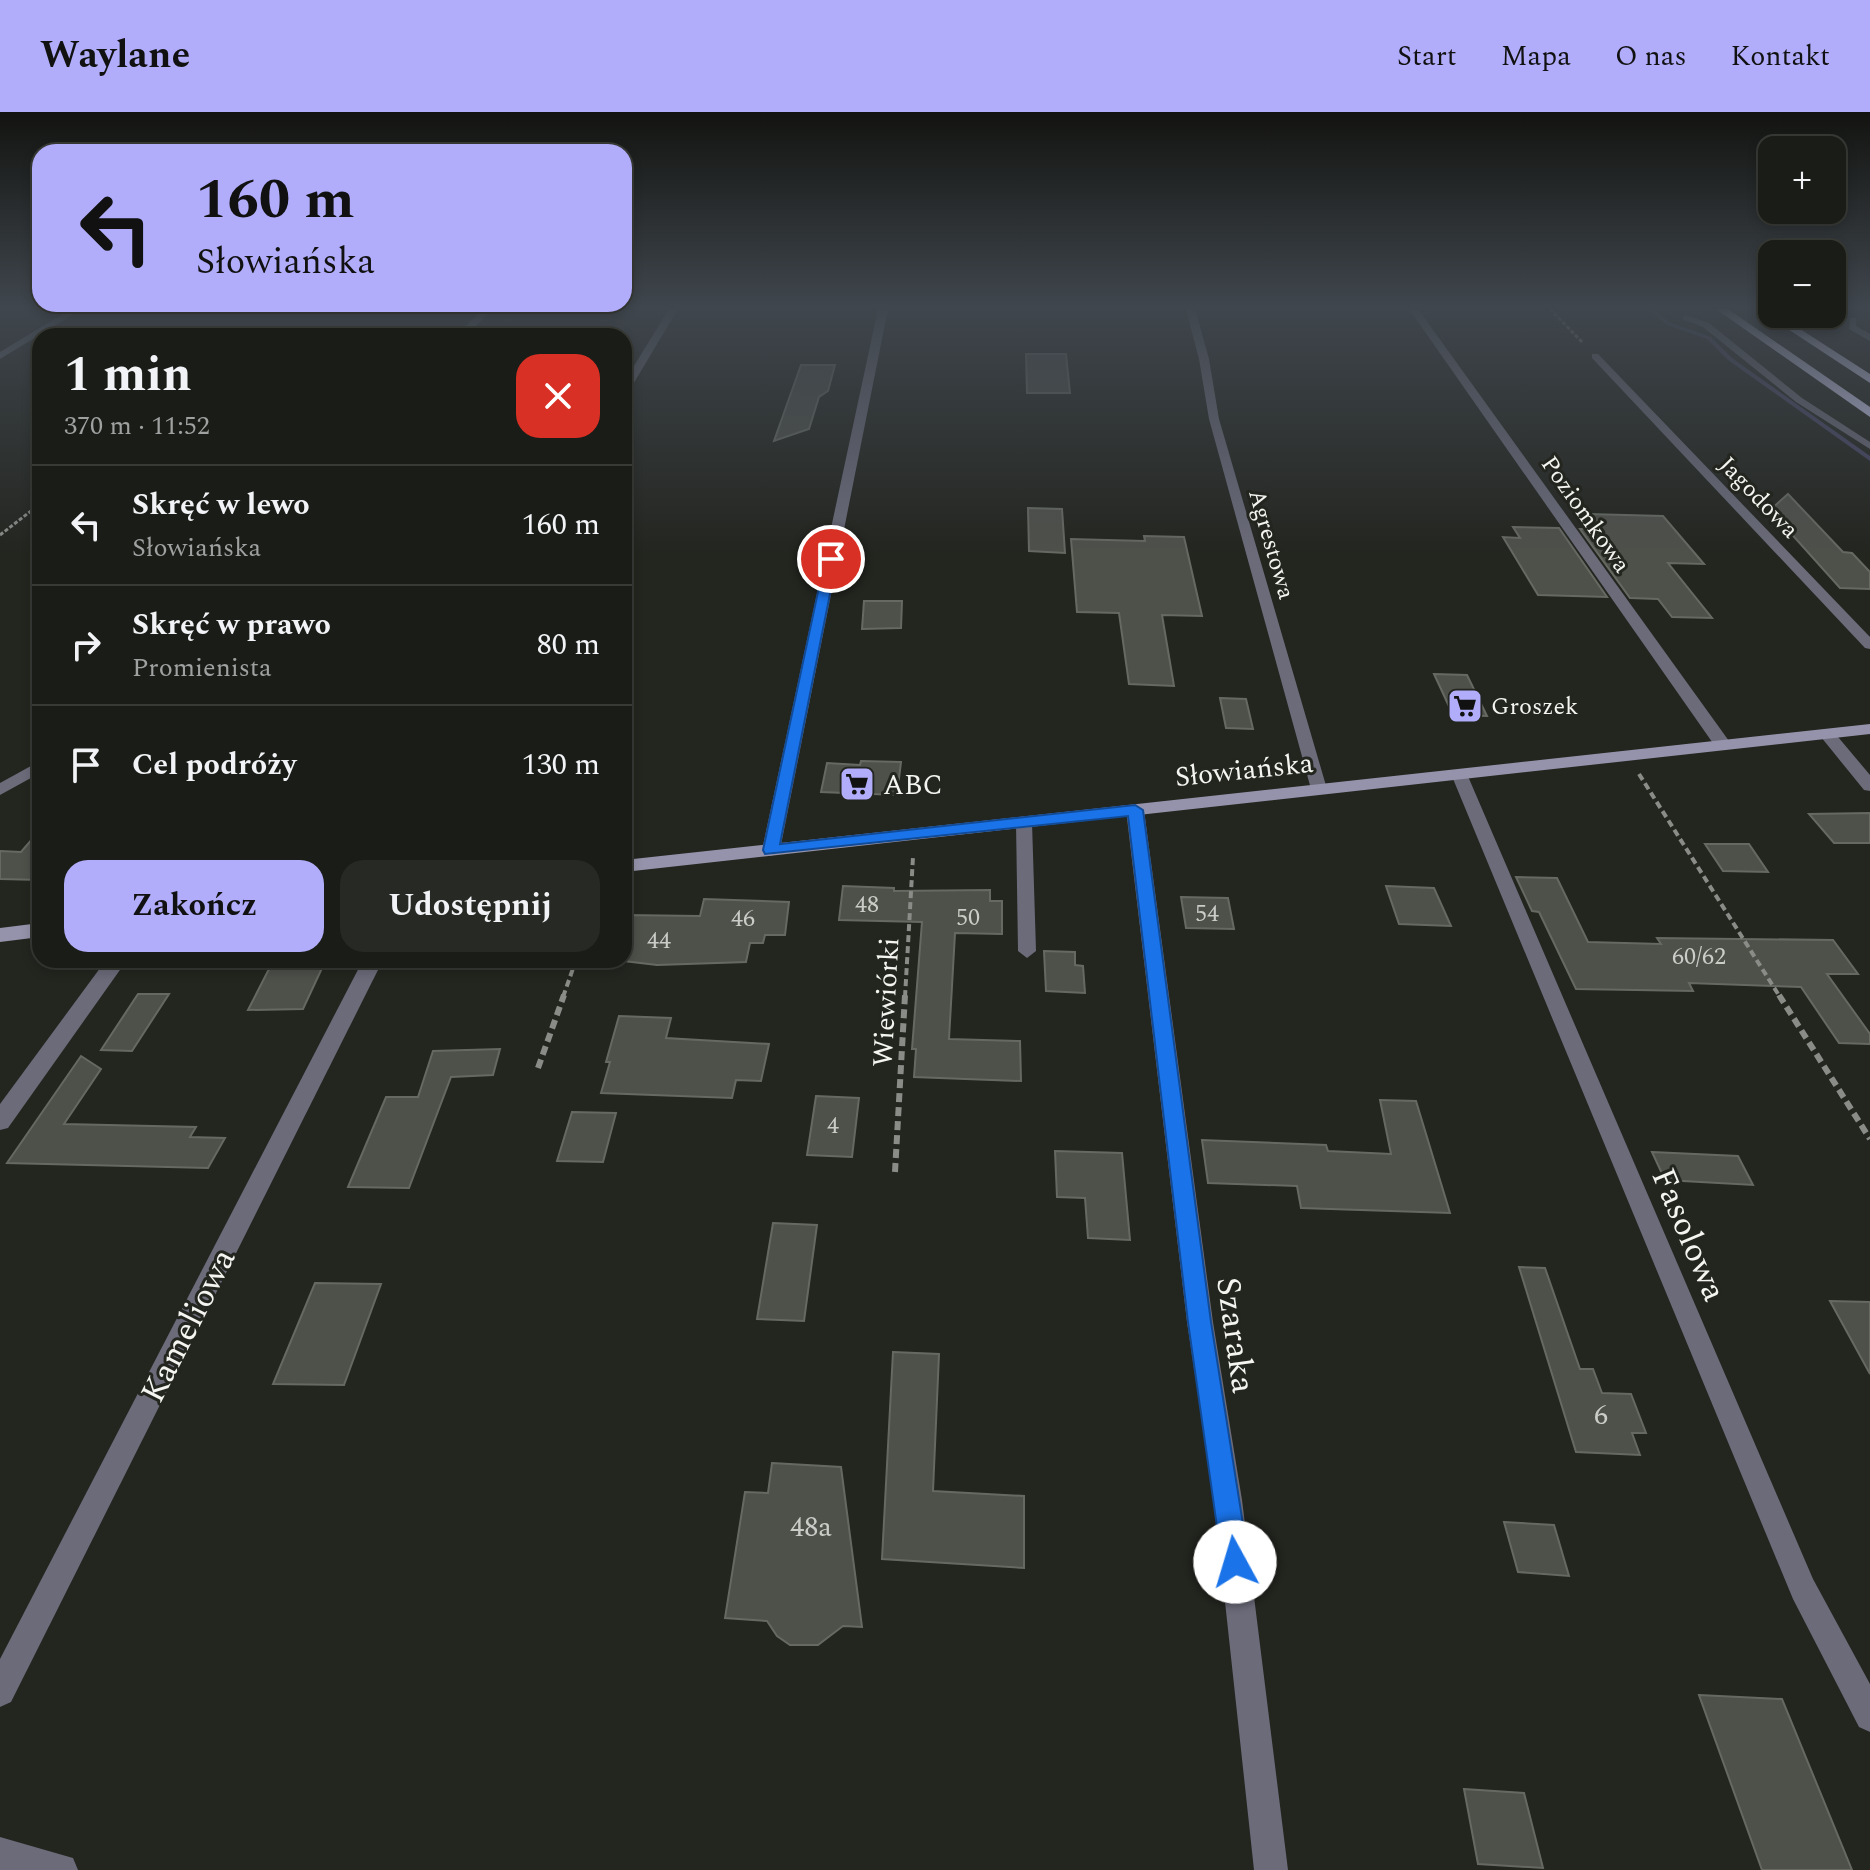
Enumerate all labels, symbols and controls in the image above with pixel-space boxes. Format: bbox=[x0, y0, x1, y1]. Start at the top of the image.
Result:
text: Waylane bbox=[40, 27, 190, 85]
text: Start bbox=[1397, 35, 1457, 78]
text: Mapa bbox=[1501, 35, 1571, 78]
text: O nas bbox=[1615, 35, 1687, 78]
text: Kontakt bbox=[1731, 35, 1830, 78]
map controls bbox=[1758, 136, 1846, 328]
button: + bbox=[1758, 136, 1846, 224]
text: 160 m bbox=[196, 158, 355, 243]
icon: left bbox=[64, 176, 168, 280]
text: Słowiańska bbox=[196, 235, 375, 290]
button: − bbox=[1758, 240, 1846, 328]
text: 1 min bbox=[64, 339, 192, 412]
button: close bbox=[516, 354, 600, 438]
text: 370 m · 11:52 bbox=[64, 406, 210, 446]
street label: Jagodowa bbox=[1710, 448, 1807, 547]
street label: Poziomkowa bbox=[1531, 449, 1639, 581]
text: Skręć w lewo bbox=[132, 482, 310, 528]
street label: Agrestowa bbox=[1238, 485, 1304, 604]
text: 160 m bbox=[522, 502, 600, 548]
icon: left bbox=[64, 503, 108, 547]
pin bbox=[797, 525, 865, 593]
text: Słowiańska bbox=[132, 528, 261, 568]
icon: arrive bbox=[809, 537, 853, 581]
text: Skręć w prawo bbox=[132, 602, 331, 648]
text: 80 m bbox=[537, 622, 600, 668]
icon: right bbox=[64, 623, 108, 667]
text: Promienista bbox=[132, 648, 272, 688]
supermarket icon: Groszek bbox=[1446, 687, 1484, 725]
place label: Groszek bbox=[1491, 689, 1578, 725]
text: Cel podróży bbox=[132, 742, 296, 788]
text: 130 m bbox=[522, 742, 600, 788]
street label: Słowiańska bbox=[1173, 742, 1316, 799]
icon: arrive bbox=[64, 743, 108, 787]
place label: ABC bbox=[883, 764, 943, 807]
supermarket icon: ABC bbox=[838, 765, 876, 803]
button: Zakończ bbox=[64, 860, 324, 952]
button: Udostępnij bbox=[340, 860, 600, 952]
house number: 48 bbox=[855, 887, 879, 923]
house number: 54 bbox=[1195, 896, 1219, 932]
house number: 50 bbox=[956, 900, 980, 936]
house number: 46 bbox=[731, 901, 755, 937]
house number: 44 bbox=[647, 923, 671, 959]
street label: Wiewiórki bbox=[862, 936, 911, 1068]
house number: 60/62 bbox=[1672, 939, 1726, 975]
house number: 4 bbox=[827, 1108, 839, 1144]
street label: Fasolowa bbox=[1637, 1160, 1740, 1310]
street label: Kameliowa bbox=[128, 1239, 250, 1412]
street label: Szaraka bbox=[1201, 1274, 1269, 1397]
house number: 6 bbox=[1594, 1394, 1608, 1437]
house number: 48a bbox=[790, 1506, 832, 1549]
position arrow bbox=[1193, 1520, 1277, 1604]

